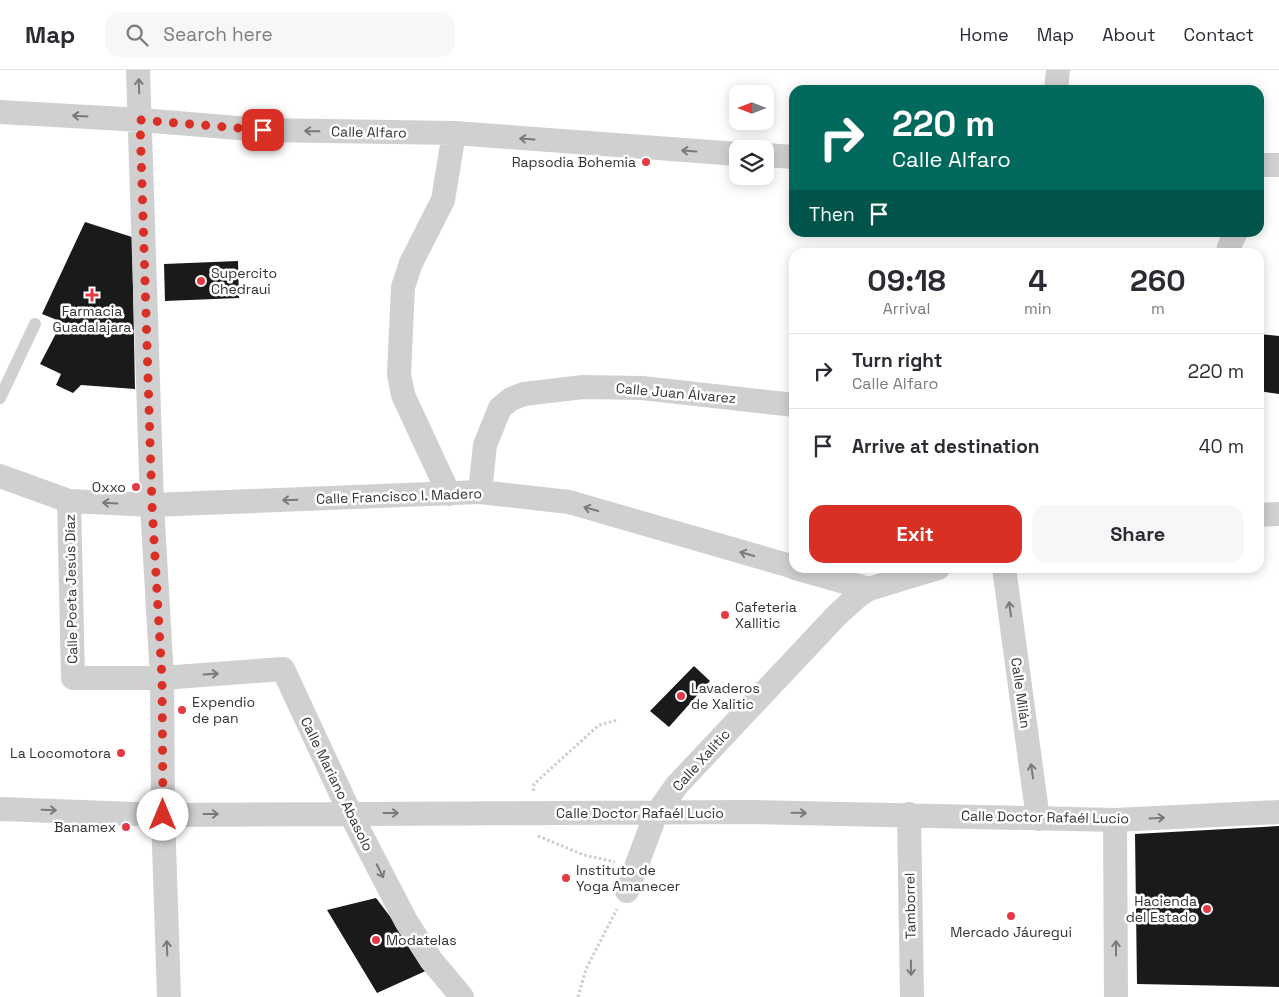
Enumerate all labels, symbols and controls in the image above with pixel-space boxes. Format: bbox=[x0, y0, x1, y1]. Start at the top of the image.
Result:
search box bbox=[105, 12, 455, 57]
text: Map bbox=[25, 19, 75, 50]
icon: search bbox=[123, 21, 151, 49]
text: Search here bbox=[163, 22, 273, 47]
text: Home bbox=[960, 23, 1009, 46]
text: Map bbox=[1037, 23, 1074, 46]
text: About bbox=[1102, 23, 1156, 46]
text: Contact bbox=[1184, 23, 1254, 46]
one-way arrow bbox=[135, 79, 144, 95]
north arrow bbox=[729, 85, 774, 130]
map controls bbox=[729, 85, 774, 185]
text: 220 m bbox=[892, 102, 995, 146]
icon: right bbox=[809, 105, 874, 170]
pin bbox=[242, 109, 284, 151]
one-way arrow bbox=[72, 112, 88, 121]
icon: arrive bbox=[249, 116, 277, 144]
street label: Calle Alfaro bbox=[331, 122, 407, 142]
one-way arrow bbox=[304, 126, 320, 135]
one-way arrow bbox=[519, 134, 535, 144]
button: layers bbox=[729, 140, 774, 185]
text: Calle Alfaro bbox=[892, 145, 1011, 173]
one-way arrow bbox=[681, 147, 697, 156]
place label: Rapsodia Bohemia bbox=[512, 153, 636, 171]
marker: Rapsodia Bohemia bbox=[640, 156, 652, 168]
icon: arrive bbox=[865, 200, 893, 228]
text: Then bbox=[809, 202, 855, 227]
text: 09:18 bbox=[867, 261, 946, 300]
text: 4 bbox=[1028, 261, 1047, 300]
text: 260 bbox=[1130, 261, 1186, 300]
place label: Supercito Chedraui bbox=[211, 264, 277, 298]
marker: Supercito Chedraui bbox=[195, 275, 207, 287]
marker: Farmacia Guadalajara bbox=[86, 289, 98, 301]
text: Arrival bbox=[883, 298, 930, 319]
text: min bbox=[1024, 298, 1052, 319]
text: m bbox=[1151, 298, 1165, 319]
place label: Farmacia Guadalajara bbox=[53, 302, 131, 336]
text: Turn right bbox=[852, 348, 942, 373]
icon: right bbox=[809, 357, 837, 385]
text: 220 m bbox=[1188, 359, 1244, 384]
text: Calle Alfaro bbox=[852, 373, 938, 394]
street label: Calle Juan Álvarez bbox=[615, 379, 737, 407]
icon: arrive bbox=[809, 432, 837, 460]
text: Arrive at destination bbox=[852, 434, 1040, 459]
text: 40 m bbox=[1199, 434, 1244, 459]
place label: Oxxo bbox=[92, 478, 126, 496]
marker: Oxxo bbox=[130, 481, 142, 493]
street label: Calle Francisco I. Madero bbox=[316, 484, 482, 508]
one-way arrow bbox=[282, 495, 298, 505]
one-way arrow bbox=[102, 498, 118, 508]
one-way arrow bbox=[583, 503, 599, 513]
button: Exit bbox=[809, 505, 1022, 563]
button: Share bbox=[1032, 505, 1244, 563]
street label: Calle Poeta Jesús Díaz bbox=[61, 514, 81, 664]
one-way arrow bbox=[739, 548, 755, 558]
place label: Cafeteria Xallitic bbox=[735, 598, 797, 632]
one-way arrow bbox=[1005, 602, 1015, 618]
marker: Cafeteria Xallitic bbox=[719, 609, 731, 621]
street label: Calle Milán bbox=[1007, 656, 1035, 730]
one-way arrow bbox=[203, 670, 219, 679]
place label: Lavaderos de Xalitic bbox=[691, 679, 760, 713]
marker: Lavaderos de Xalitic bbox=[675, 690, 687, 702]
place label: Expendio de pan bbox=[192, 693, 255, 727]
marker: Expendio de pan bbox=[176, 704, 188, 716]
street label: Calle Mariano Abasolo bbox=[297, 714, 377, 854]
street label: Calle Xalitic bbox=[668, 725, 734, 795]
place label: La Locomotora bbox=[10, 744, 111, 762]
marker: La Locomotora bbox=[115, 747, 127, 759]
one-way arrow bbox=[1026, 763, 1036, 779]
position arrow bbox=[136, 788, 188, 840]
street label: Calle Doctor Rafaél Lucio bbox=[556, 804, 724, 822]
one-way arrow bbox=[40, 806, 56, 815]
street label: Calle Doctor Rafaél Lucio bbox=[961, 807, 1129, 827]
one-way arrow bbox=[382, 808, 399, 818]
one-way arrow bbox=[790, 808, 807, 818]
one-way arrow bbox=[202, 809, 219, 819]
one-way arrow bbox=[1148, 813, 1164, 822]
place label: Banamex bbox=[54, 818, 116, 836]
marker: Banamex bbox=[120, 821, 132, 833]
place label: Instituto de Yoga Amanecer bbox=[576, 861, 680, 895]
one-way arrow bbox=[376, 863, 385, 878]
marker: Instituto de Yoga Amanecer bbox=[560, 872, 572, 884]
street label: Tamborrel bbox=[900, 872, 920, 940]
place label: Hacienda del Estado bbox=[1126, 892, 1197, 926]
marker: Hacienda del Estado bbox=[1201, 903, 1213, 915]
marker: Mercado Jáuregui bbox=[1005, 910, 1017, 922]
place label: Mercado Jáuregui bbox=[950, 923, 1072, 941]
place label: Modatelas bbox=[386, 931, 457, 949]
marker: Modatelas bbox=[370, 934, 382, 946]
one-way arrow bbox=[162, 941, 172, 957]
one-way arrow bbox=[1111, 941, 1120, 957]
one-way arrow bbox=[906, 960, 916, 976]

